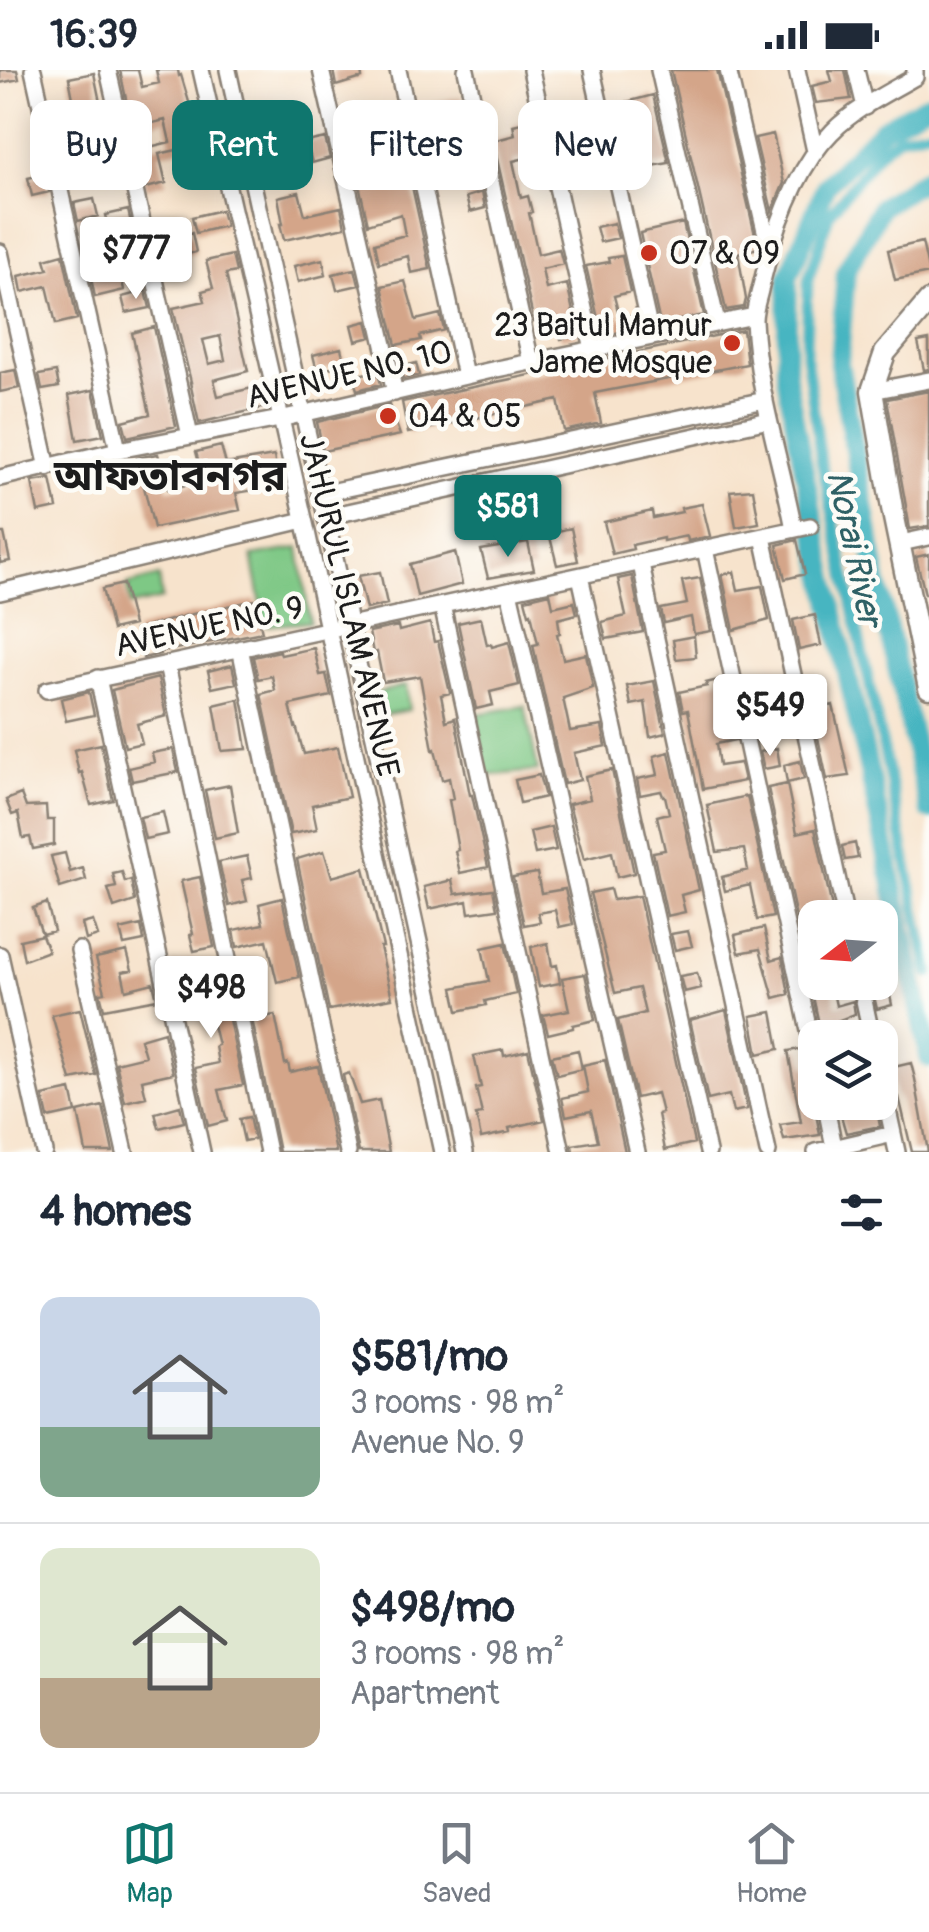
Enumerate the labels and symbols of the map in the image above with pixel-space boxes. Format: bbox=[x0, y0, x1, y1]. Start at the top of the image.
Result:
pin: $777 bbox=[77, 217, 195, 302]
place label: 07 & 09 bbox=[669, 234, 780, 274]
marker: 07 & 09 bbox=[638, 242, 660, 264]
place label: 23 Baitul Mamur Jame Mosque bbox=[494, 306, 713, 383]
street label: AVENUE NO. 10 bbox=[243, 332, 456, 418]
marker: 23 Baitul Mamur Jame Mosque bbox=[721, 332, 743, 354]
place label: 04 & 05 bbox=[408, 397, 522, 437]
marker: 04 & 05 bbox=[377, 405, 399, 427]
street label: JAHURUL ISLAM AVENUE bbox=[290, 430, 408, 781]
district label: আফতাবনগর bbox=[53, 451, 287, 503]
water label: Norai River bbox=[816, 466, 893, 635]
pin: $581 bbox=[449, 475, 567, 560]
street label: AVENUE NO. 9 bbox=[111, 587, 307, 666]
pin: $549 bbox=[711, 674, 829, 759]
north arrow bbox=[798, 900, 898, 1000]
pin: $498 bbox=[152, 956, 270, 1041]

